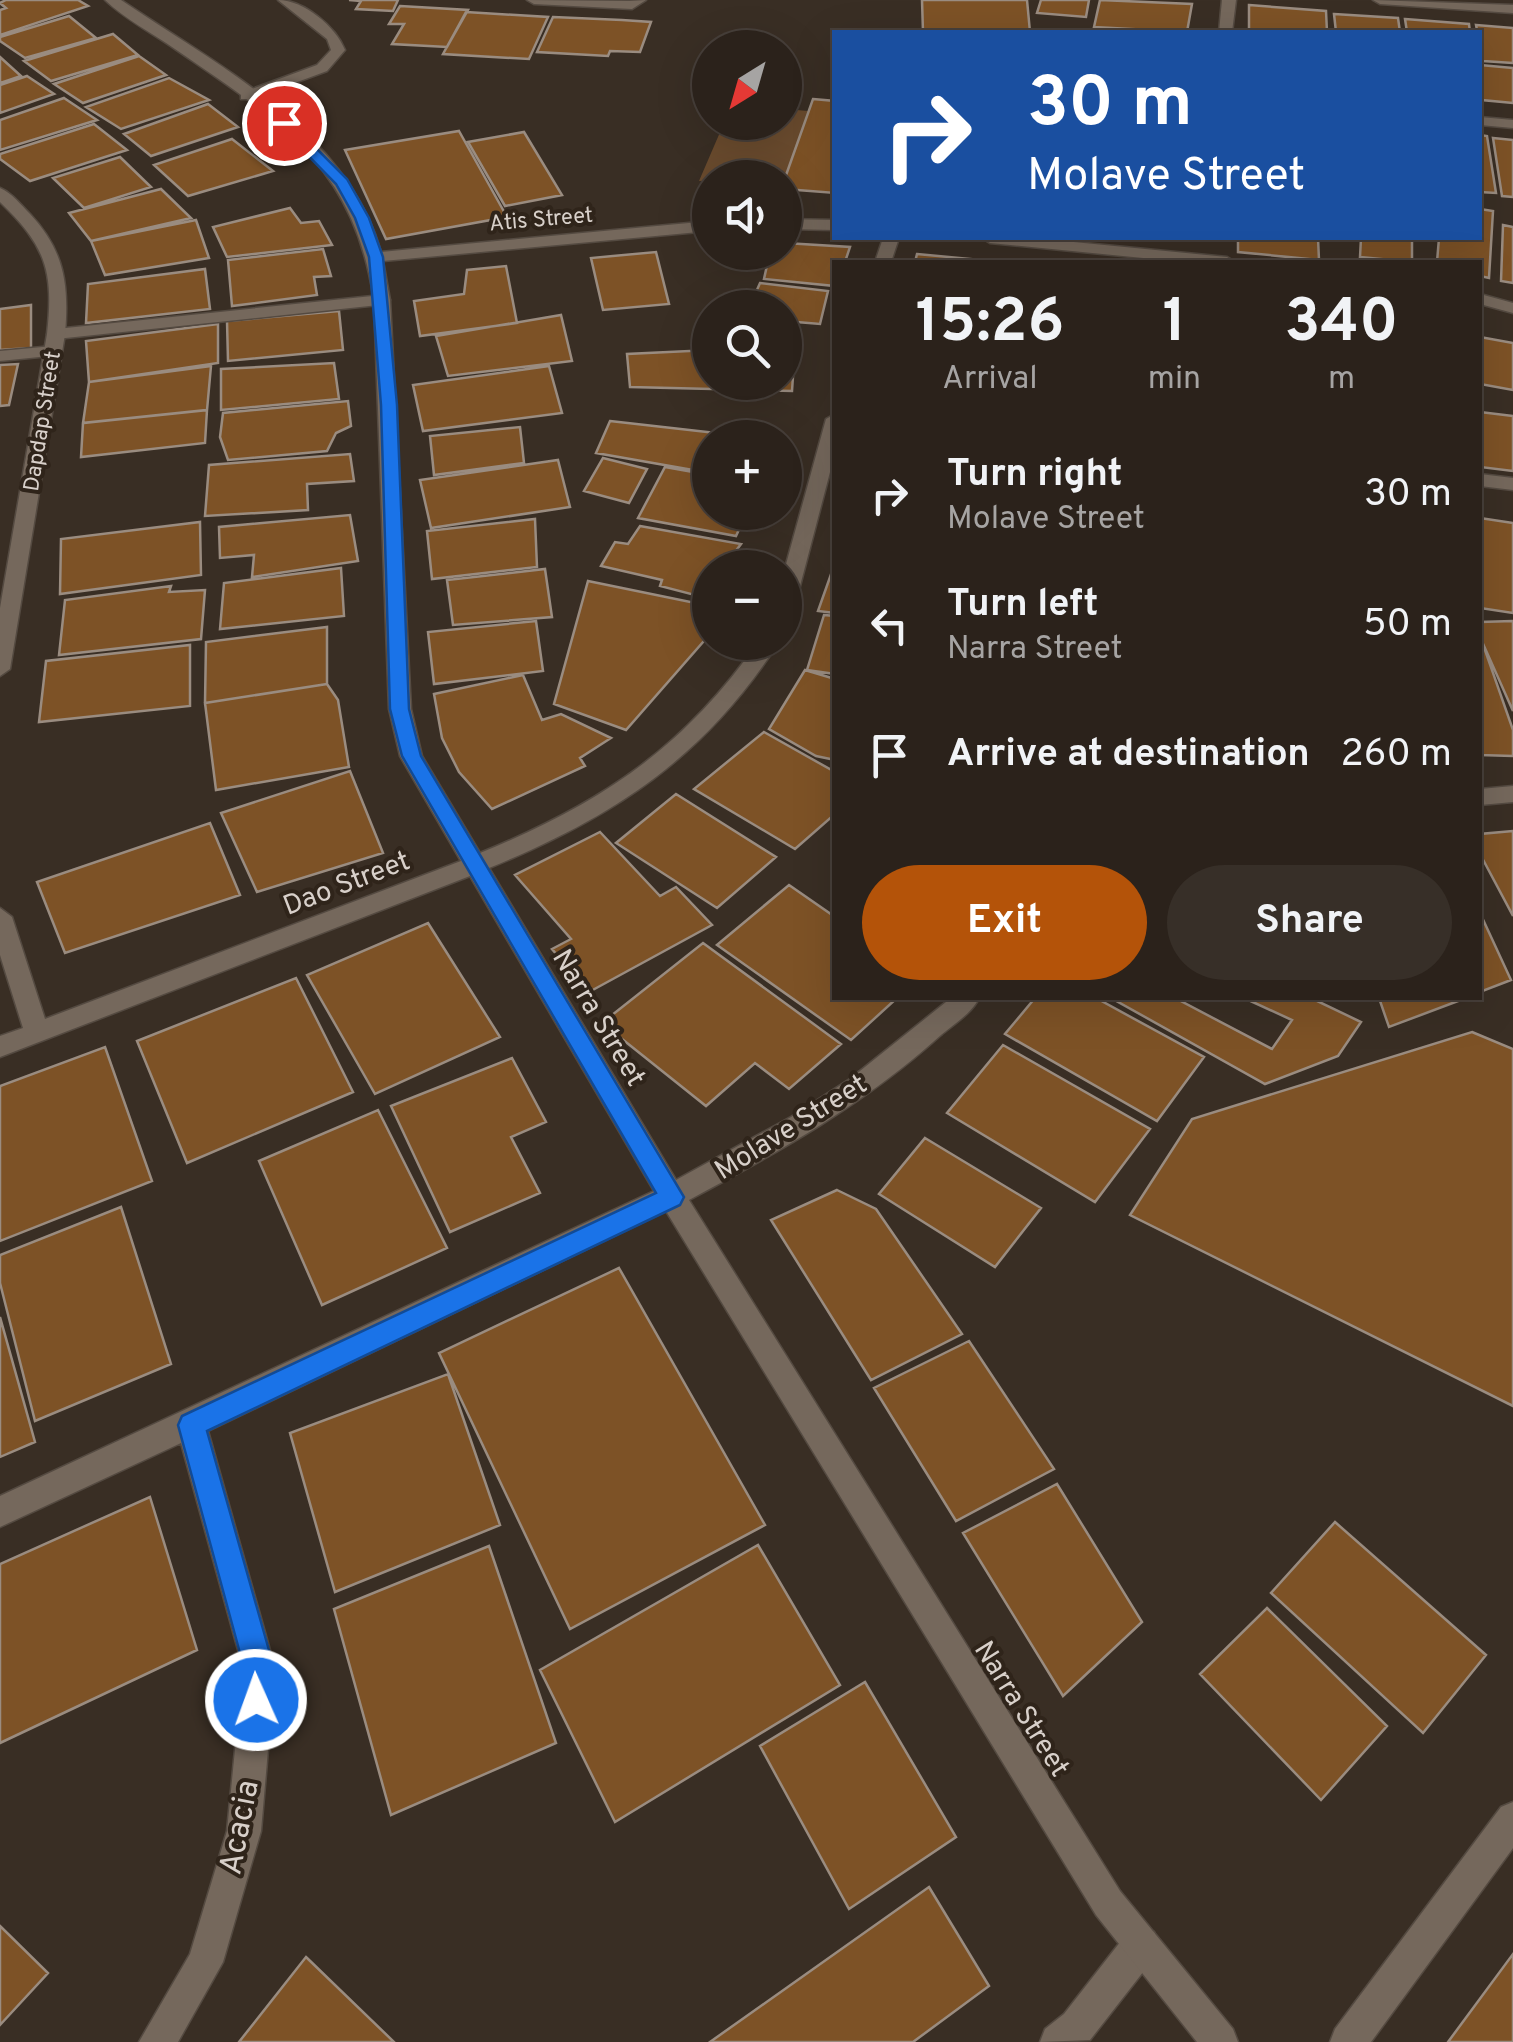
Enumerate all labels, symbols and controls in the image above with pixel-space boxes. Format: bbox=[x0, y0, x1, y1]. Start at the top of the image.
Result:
north arrow bbox=[692, 30, 802, 140]
map controls bbox=[692, 30, 802, 660]
text: 30 m bbox=[1027, 62, 1193, 151]
icon: right bbox=[862, 70, 992, 200]
pin bbox=[242, 81, 327, 166]
icon: arrive bbox=[257, 96, 312, 151]
text: Molave Street bbox=[1027, 149, 1305, 206]
button: sound bbox=[692, 160, 802, 270]
street label: Atis Street bbox=[488, 203, 594, 238]
text: 15:26 bbox=[915, 287, 1064, 363]
text: 1 bbox=[1162, 287, 1186, 363]
text: 340 bbox=[1285, 287, 1399, 363]
button: search bbox=[692, 290, 802, 400]
street label: Dapdap Street bbox=[19, 349, 68, 493]
text: Arrival bbox=[942, 360, 1038, 400]
text: min bbox=[1148, 360, 1201, 400]
text: m bbox=[1328, 360, 1355, 400]
button: + bbox=[692, 420, 802, 530]
text: Turn right bbox=[947, 451, 1122, 500]
icon: right bbox=[862, 468, 917, 523]
text: 30 m bbox=[1364, 471, 1452, 520]
text: Molave Street bbox=[947, 500, 1145, 540]
button: − bbox=[692, 550, 802, 660]
text: Turn left bbox=[947, 581, 1099, 630]
icon: left bbox=[862, 598, 917, 653]
text: 50 m bbox=[1363, 601, 1452, 650]
text: Narra Street bbox=[947, 630, 1123, 670]
icon: arrive bbox=[862, 728, 917, 783]
text: Arrive at destination bbox=[947, 731, 1310, 780]
text: 260 m bbox=[1341, 731, 1452, 780]
street label: Dao Street bbox=[279, 844, 416, 925]
button: Exit bbox=[862, 865, 1147, 980]
button: Share bbox=[1167, 865, 1452, 980]
street label: Narra Street bbox=[542, 943, 652, 1094]
street label: Molave Street bbox=[709, 1067, 875, 1190]
street label: Narra Street bbox=[965, 1635, 1076, 1784]
position arrow bbox=[204, 1648, 308, 1752]
street label: Acacia bbox=[212, 1777, 270, 1878]

